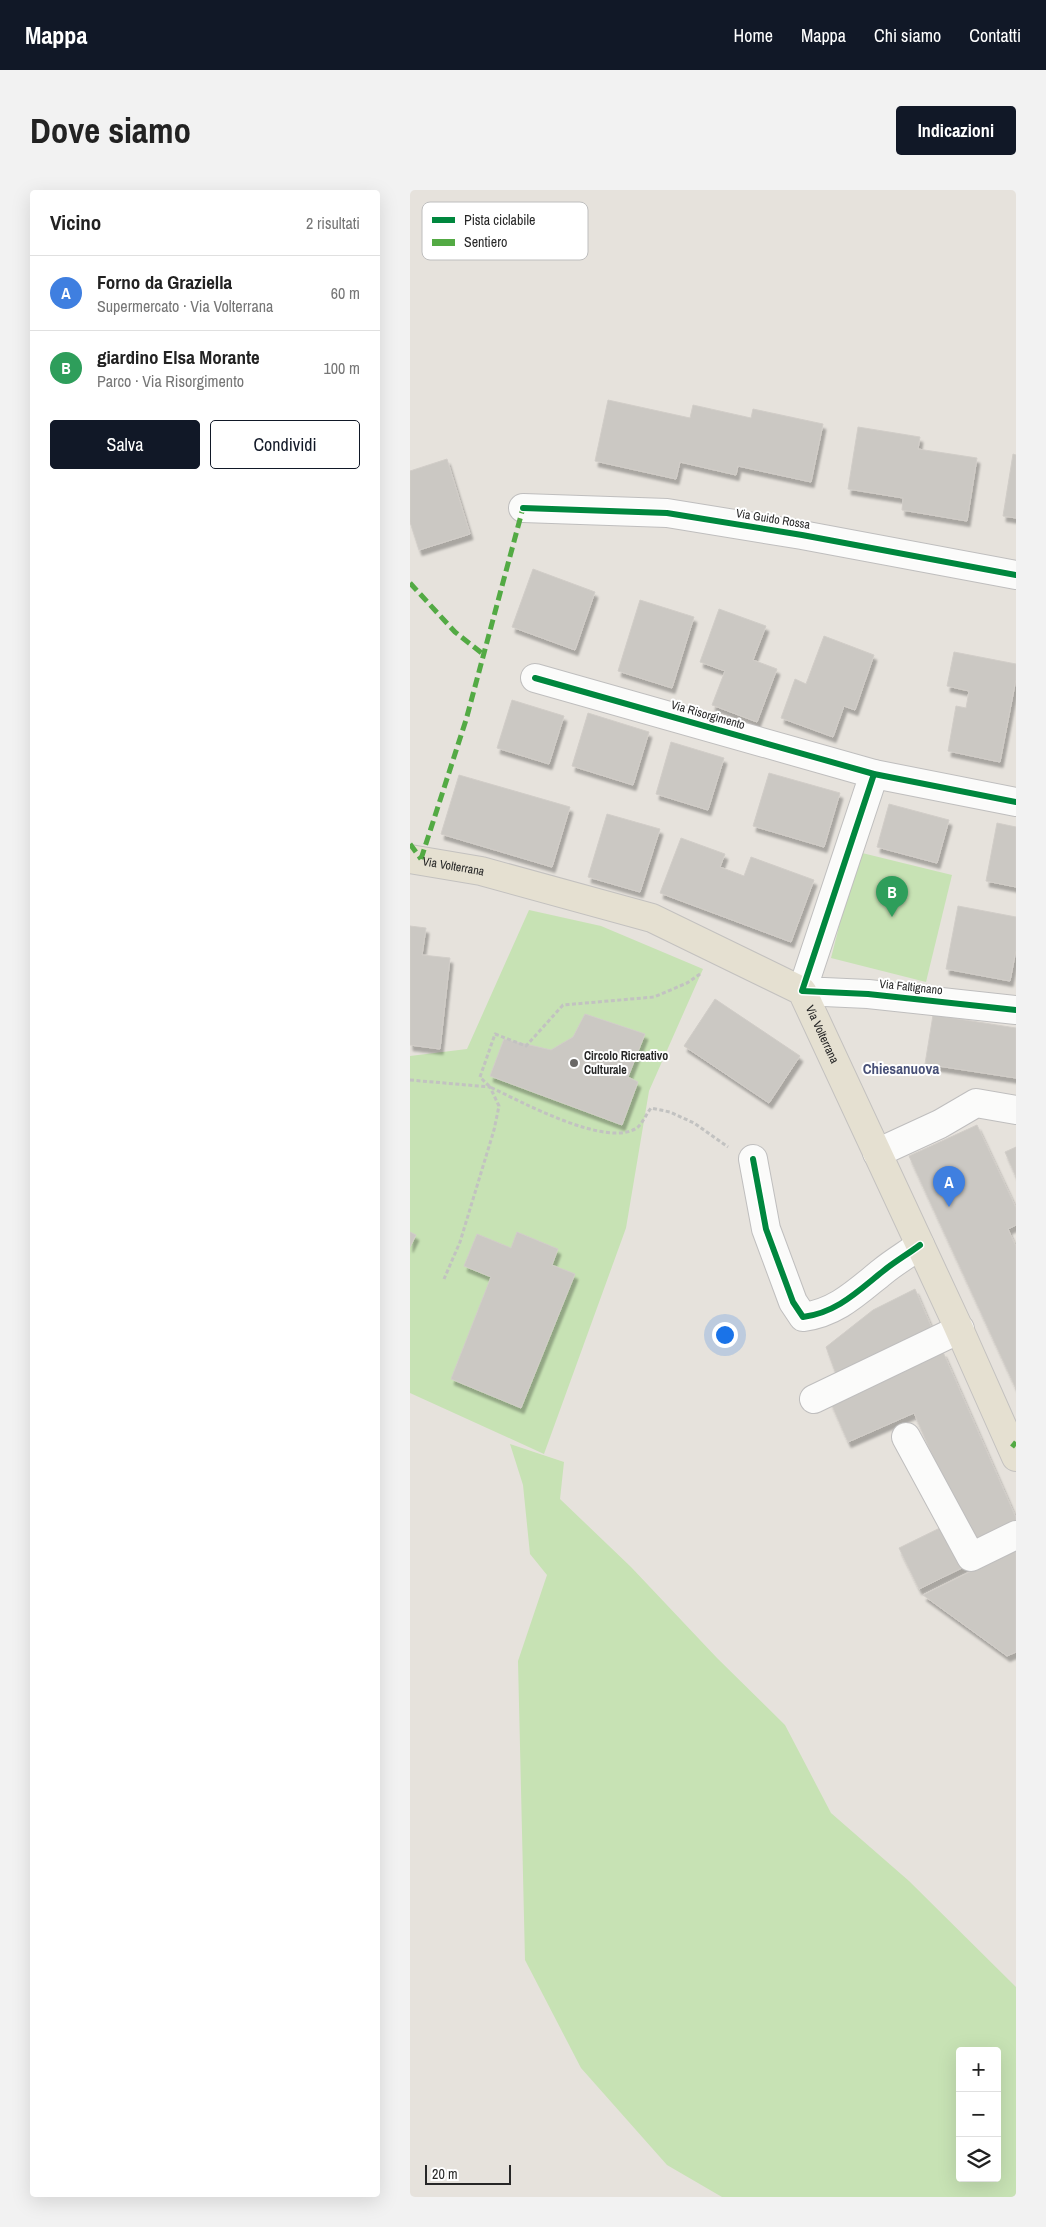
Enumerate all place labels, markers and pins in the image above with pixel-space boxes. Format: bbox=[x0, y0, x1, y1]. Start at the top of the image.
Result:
pin: B bbox=[876, 876, 908, 917]
place label: Circolo Ricreativo Culturale bbox=[584, 1048, 668, 1078]
marker: Circolo Ricreativo Culturale bbox=[568, 1057, 580, 1069]
pin: A bbox=[933, 1166, 965, 1207]

